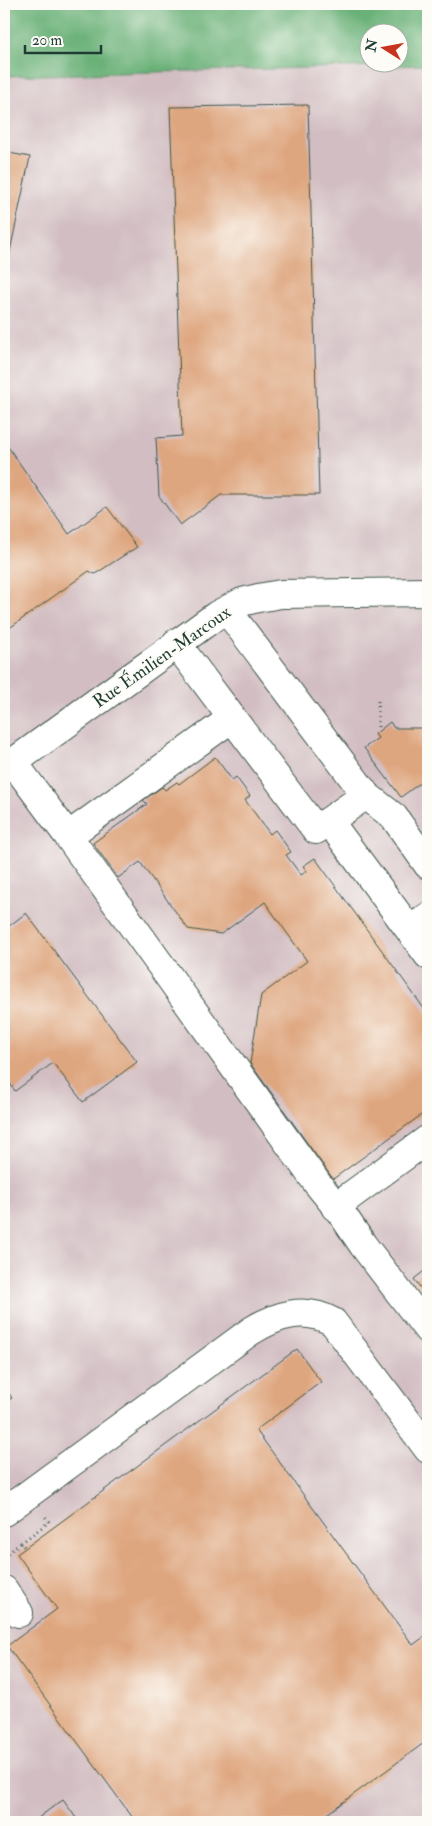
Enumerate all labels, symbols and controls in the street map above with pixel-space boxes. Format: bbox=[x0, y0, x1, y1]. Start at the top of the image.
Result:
scale bar bbox=[25, 22, 101, 54]
north arrow bbox=[360, 22, 410, 72]
text: 20 m bbox=[32, 31, 62, 50]
text: N bbox=[362, 37, 381, 54]
street label: Rue Émilien-Marcoux bbox=[89, 601, 235, 713]

